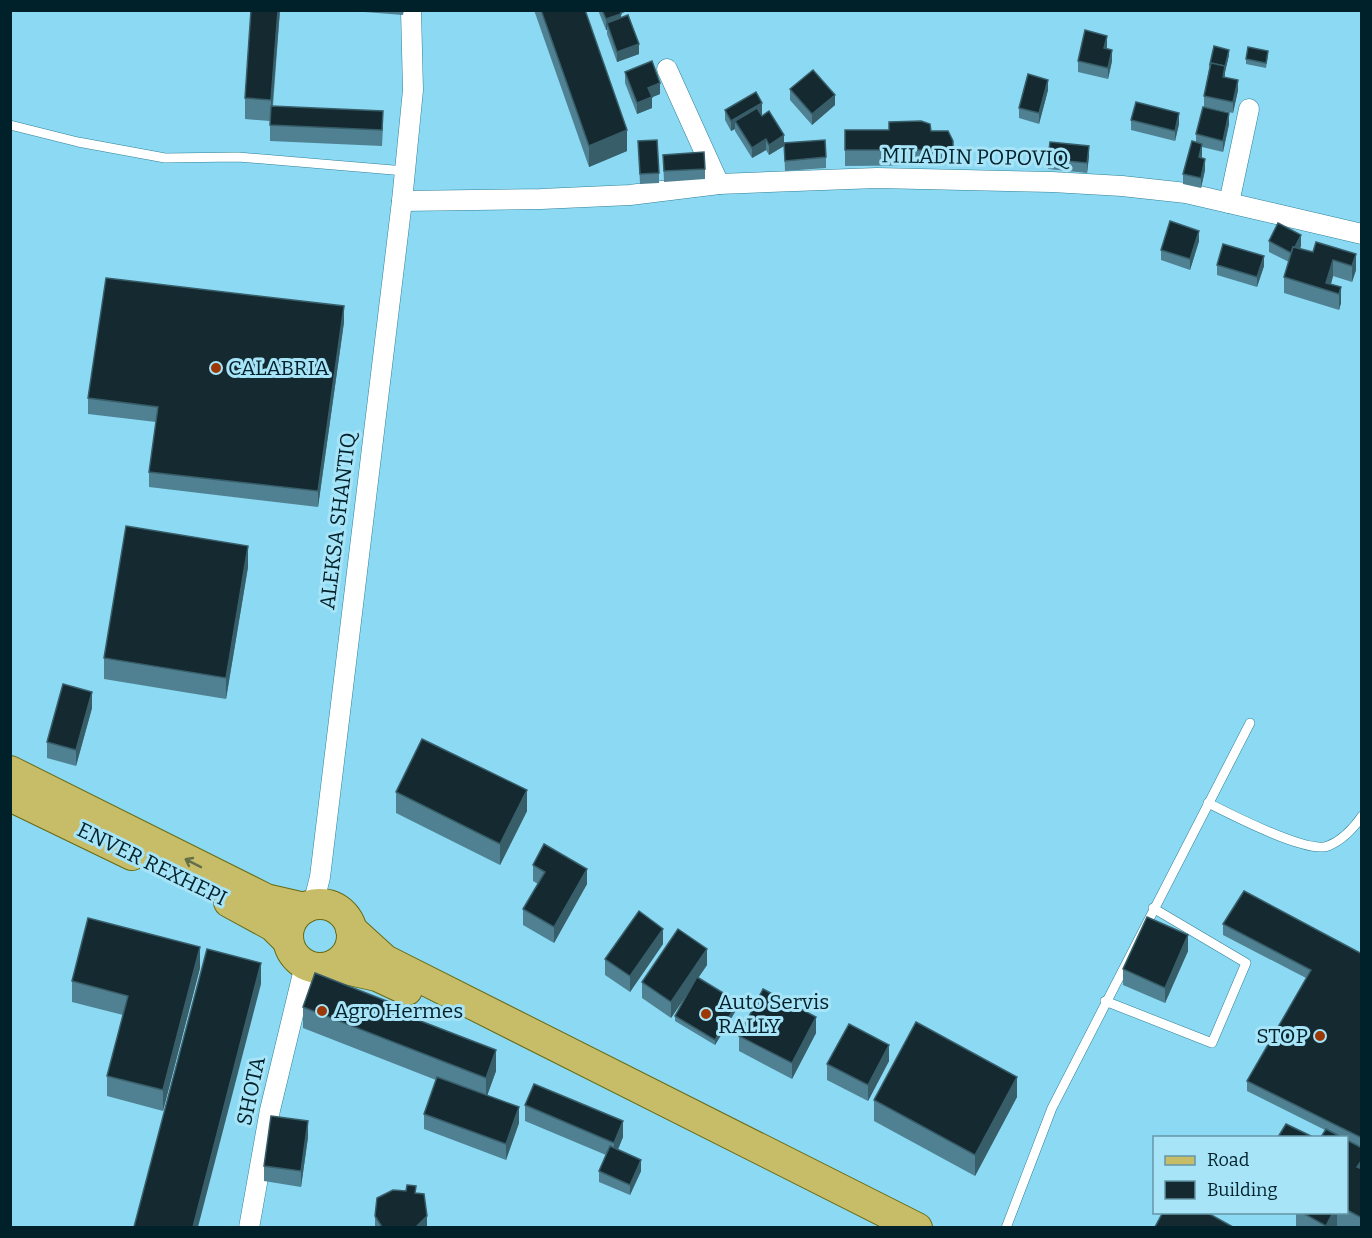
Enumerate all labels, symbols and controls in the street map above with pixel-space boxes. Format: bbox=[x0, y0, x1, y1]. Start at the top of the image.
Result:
street label: MILADIN POPOVIQ bbox=[881, 142, 1070, 172]
place label: CALABRIA bbox=[228, 355, 329, 381]
marker: CALABRIA bbox=[209, 361, 223, 375]
street label: ALEKSA SHANTIQ bbox=[314, 430, 362, 611]
street label: ENVER REXHEPI bbox=[73, 817, 231, 911]
one-way arrow bbox=[184, 856, 202, 868]
place label: Auto Servis RALLY bbox=[718, 989, 829, 1039]
place label: Agro Hermes bbox=[334, 998, 463, 1024]
marker: Agro Hermes bbox=[315, 1004, 329, 1018]
marker: Auto Servis RALLY bbox=[699, 1007, 713, 1021]
place label: STOP bbox=[1256, 1023, 1308, 1049]
marker: STOP bbox=[1313, 1029, 1327, 1043]
street label: SHOTA bbox=[231, 1054, 271, 1128]
legend bbox=[1153, 1136, 1348, 1214]
text: Road bbox=[1207, 1149, 1250, 1171]
text: Building bbox=[1207, 1179, 1278, 1201]

